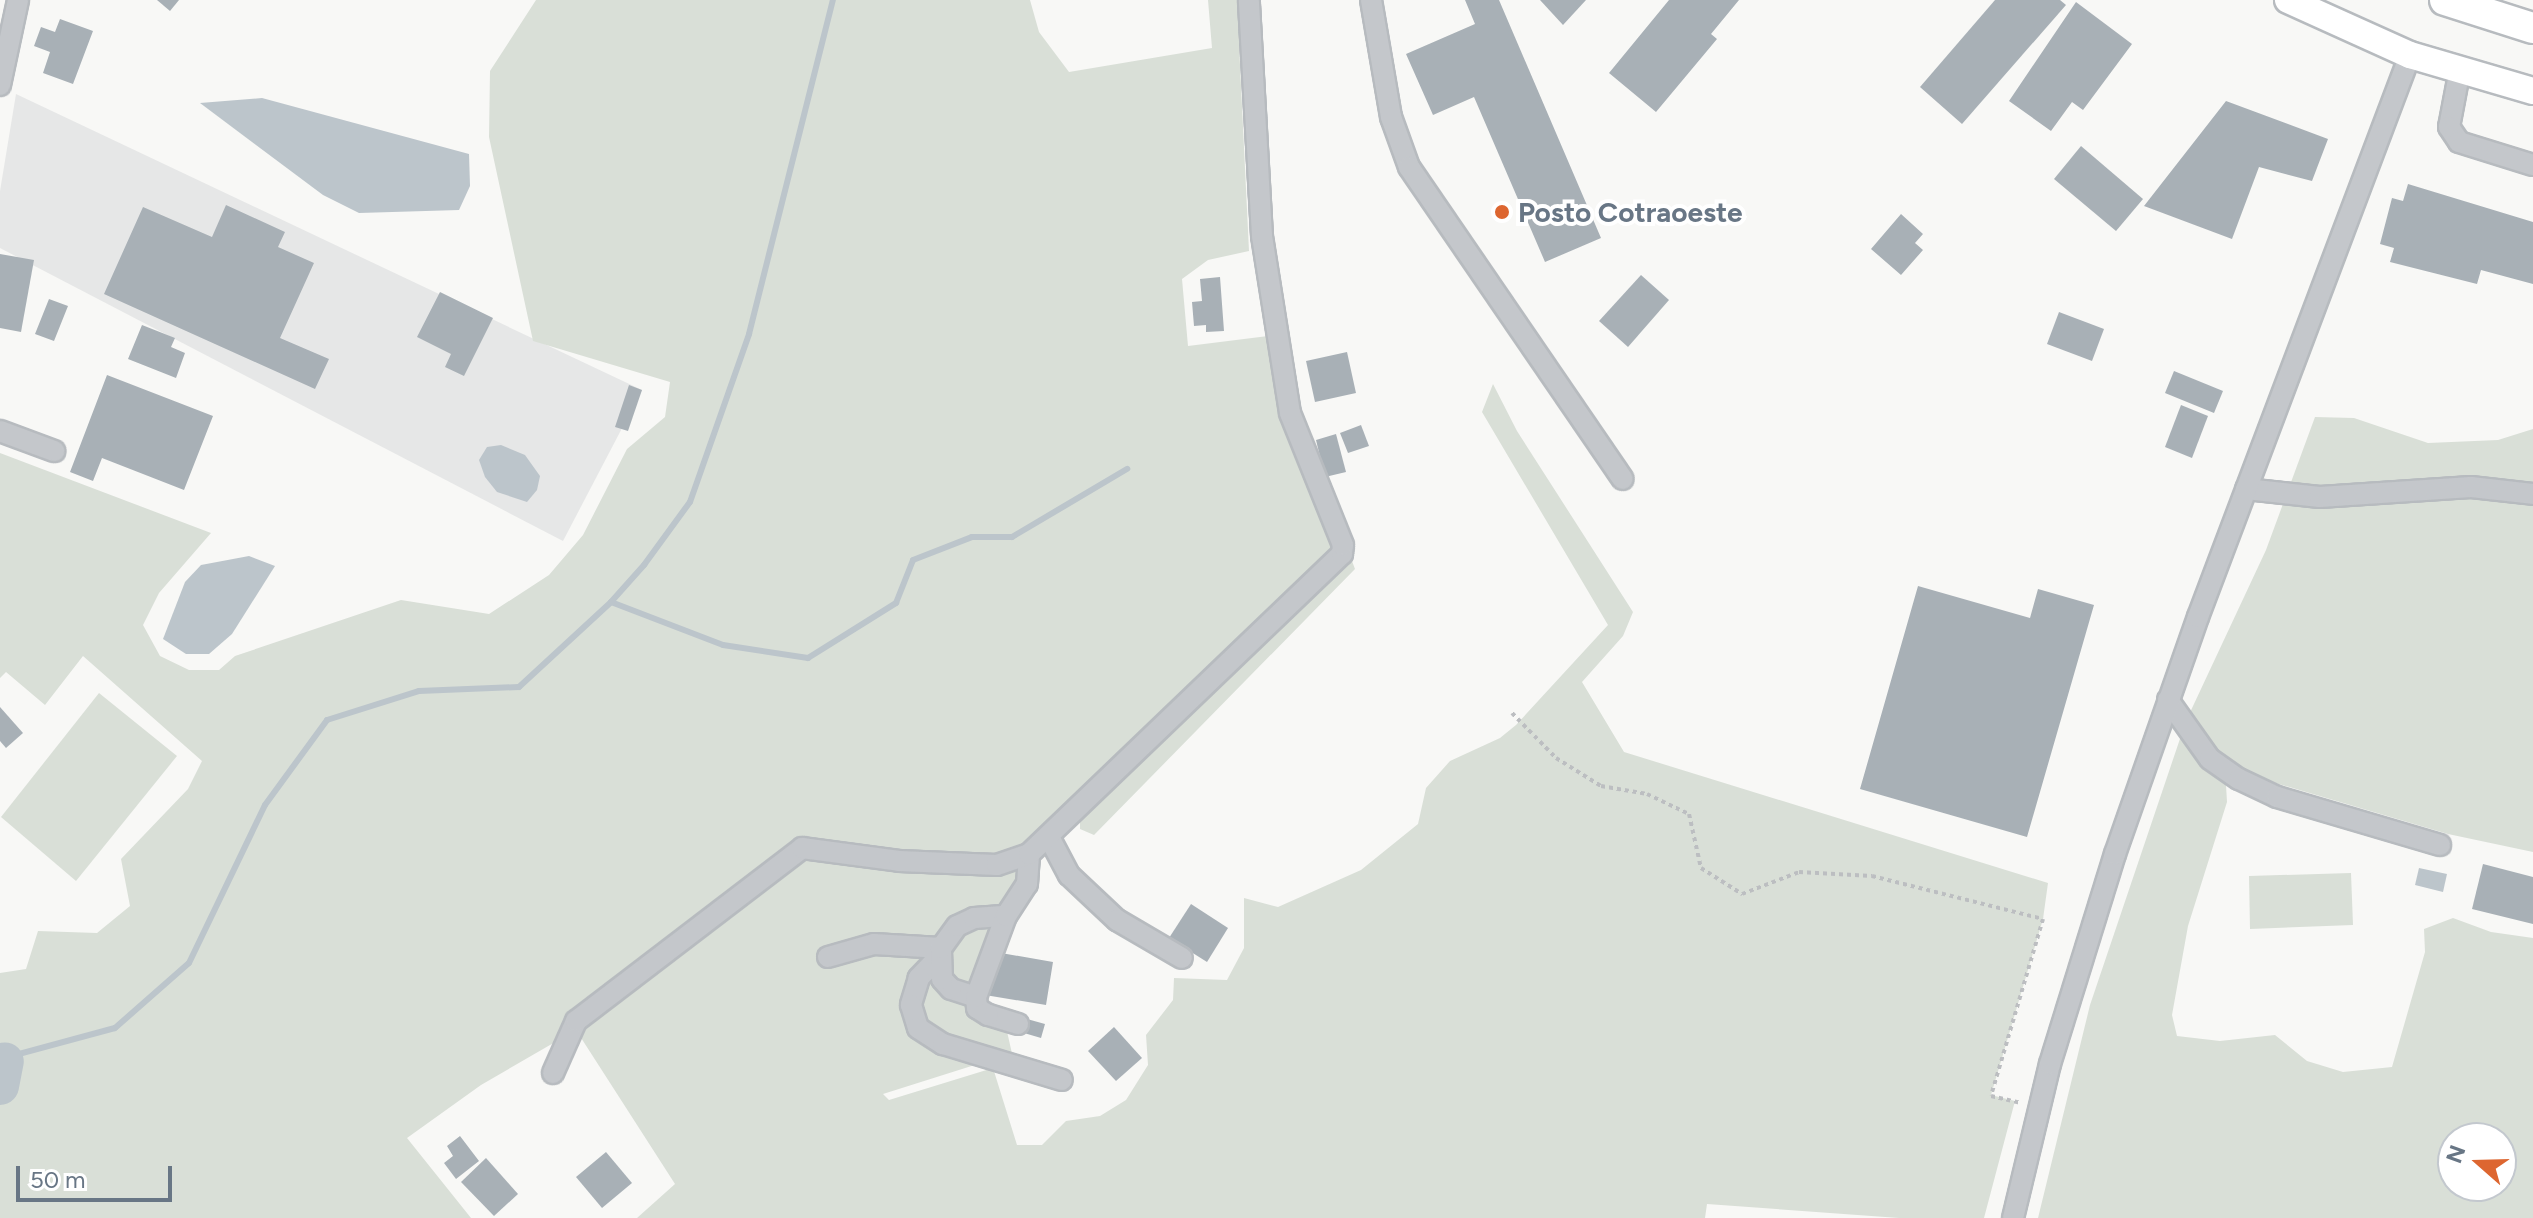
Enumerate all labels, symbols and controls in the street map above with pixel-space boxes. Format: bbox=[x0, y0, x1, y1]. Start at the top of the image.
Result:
place label: Posto Cotraoeste bbox=[1518, 195, 1743, 229]
marker: Posto Cotraoeste bbox=[1493, 203, 1511, 221]
north arrow bbox=[2437, 1122, 2517, 1202]
text: N bbox=[2440, 1142, 2471, 1167]
scale bar bbox=[20, 1150, 176, 1200]
text: 50 m bbox=[30, 1165, 86, 1194]

